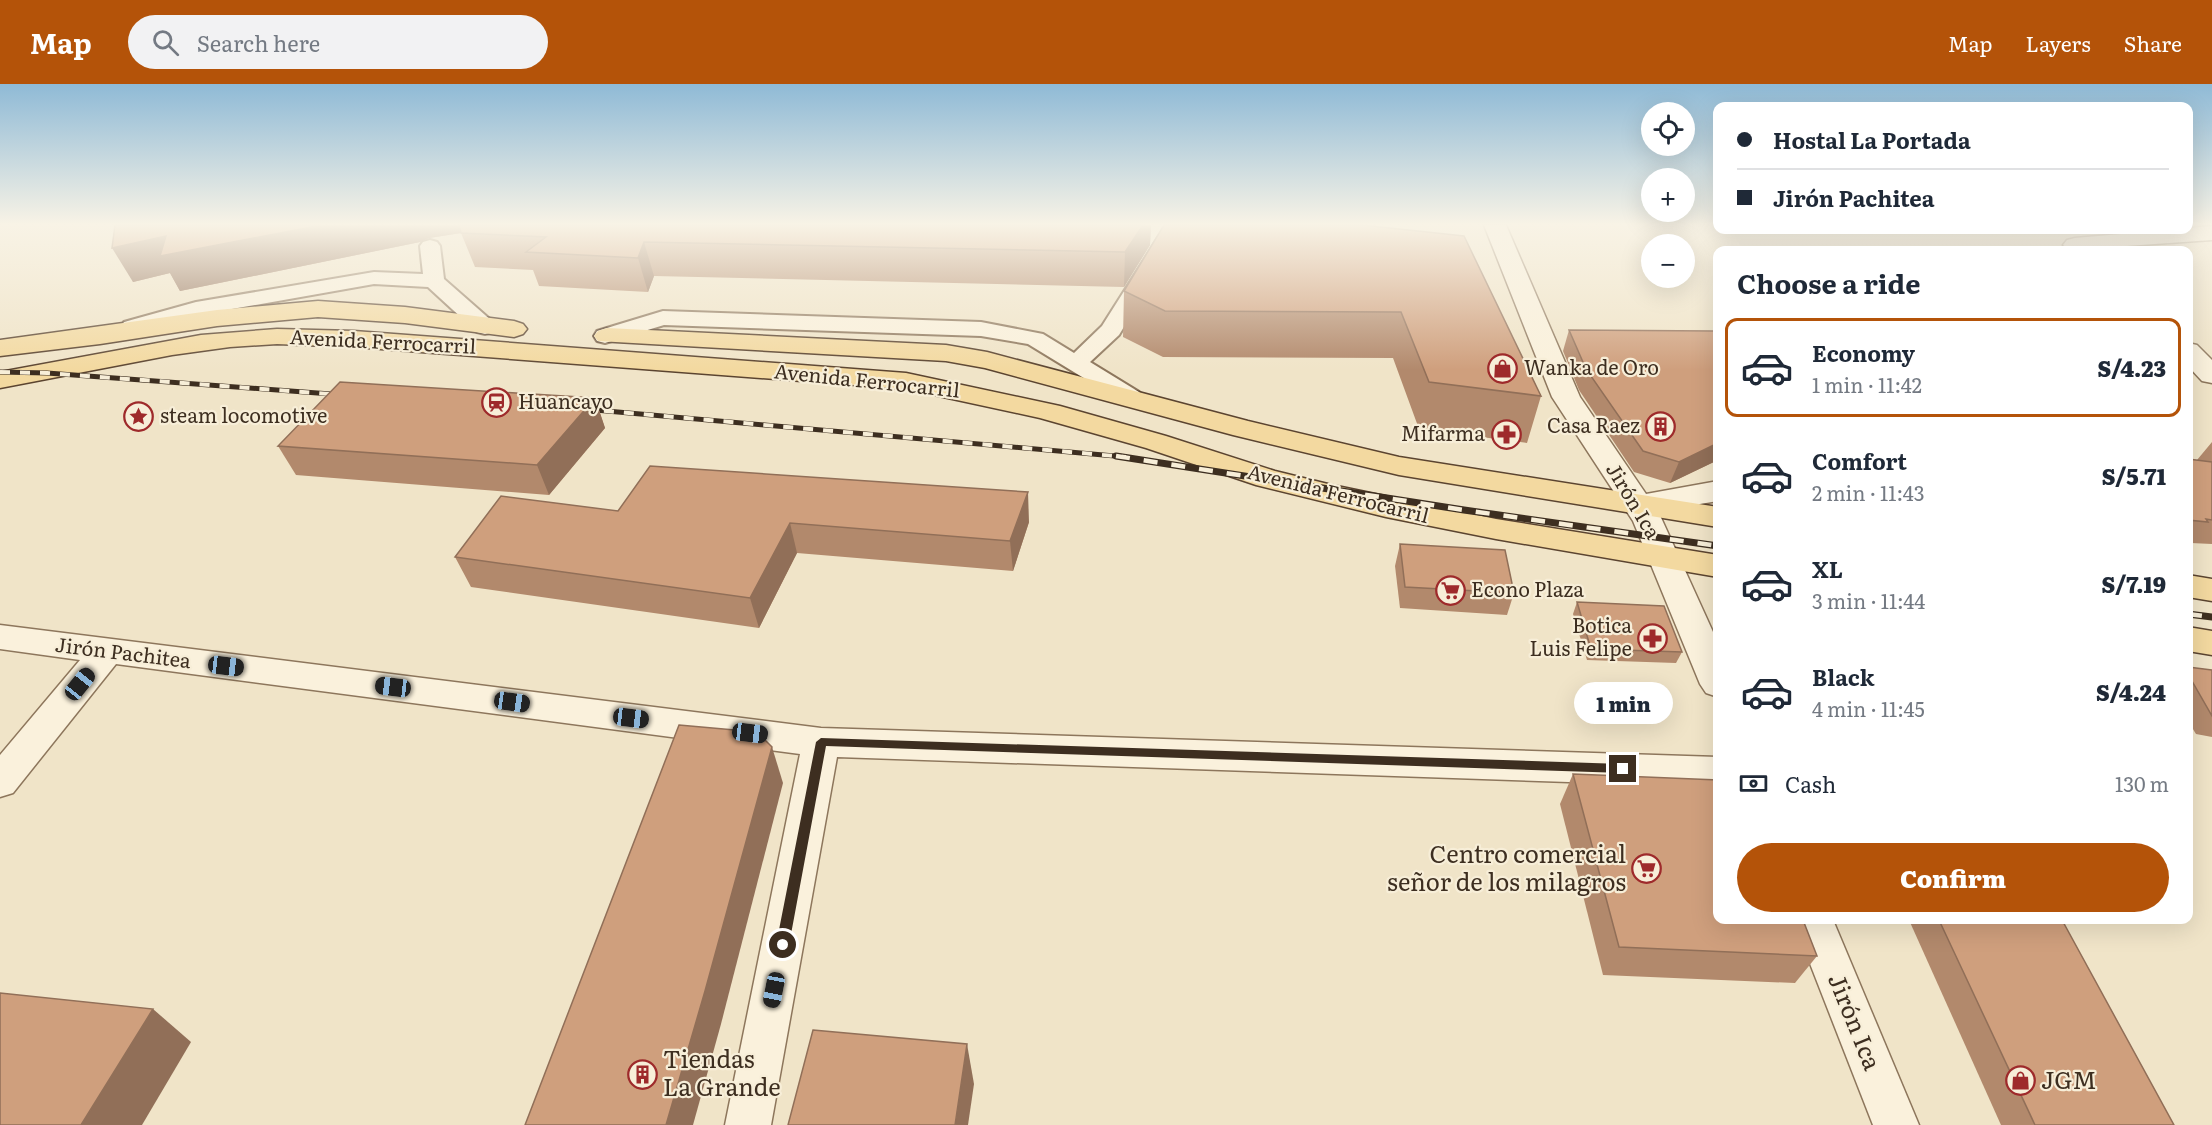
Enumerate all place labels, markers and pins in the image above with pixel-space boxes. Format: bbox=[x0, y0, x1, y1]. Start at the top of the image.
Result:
place label: Wanka de Oro bbox=[1524, 351, 1659, 381]
shop icon: Wanka de Oro bbox=[1487, 352, 1519, 384]
place label: Huancayo bbox=[518, 385, 613, 415]
station icon: Huancayo bbox=[481, 386, 513, 418]
place label: steam locomotive bbox=[160, 399, 327, 429]
place icon: steam locomotive bbox=[123, 400, 155, 432]
place label: Casa Raez bbox=[1547, 409, 1640, 439]
building icon: Casa Raez bbox=[1645, 410, 1677, 442]
place label: Mifarma bbox=[1401, 417, 1485, 447]
pharmacy icon: Mifarma bbox=[1490, 418, 1522, 450]
place label: Econo Plaza bbox=[1471, 573, 1584, 603]
supermarket icon: Econo Plaza bbox=[1434, 574, 1466, 606]
place label: Botica Luis Felipe bbox=[1530, 609, 1632, 662]
pharmacy icon: Botica Luis Felipe bbox=[1637, 622, 1669, 654]
place label: Centro comercial señor de los milagros bbox=[1387, 835, 1626, 898]
supermarket icon: Centro comercial señor de los milagros bbox=[1631, 853, 1663, 885]
place label: Tiendas La Grande bbox=[663, 1040, 781, 1103]
building icon: Tiendas La Grande bbox=[626, 1058, 658, 1090]
place label: JGM bbox=[2041, 1061, 2096, 1096]
shop icon: JGM bbox=[2004, 1065, 2036, 1097]

